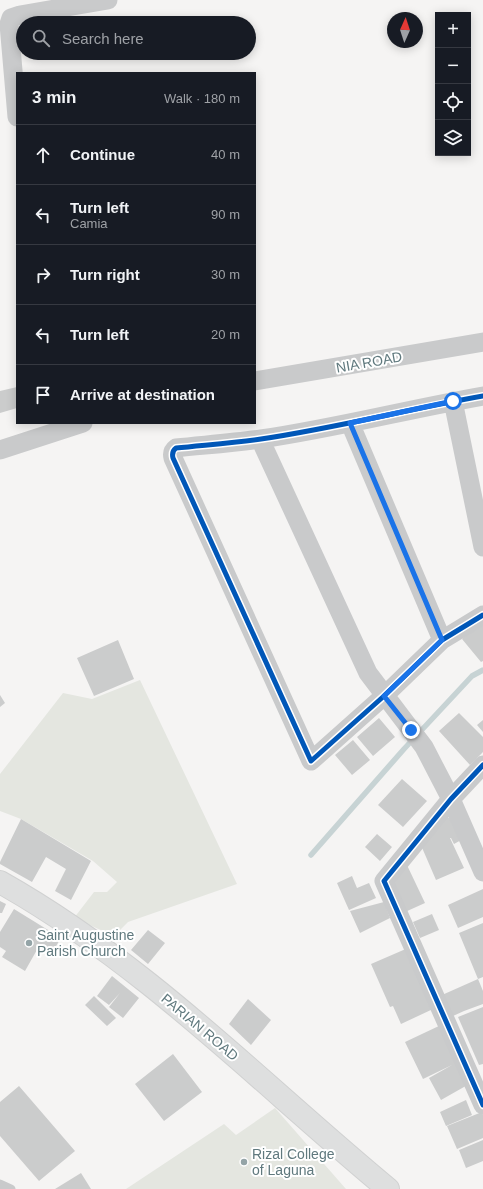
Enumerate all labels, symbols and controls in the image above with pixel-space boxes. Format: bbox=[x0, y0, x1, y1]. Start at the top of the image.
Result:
north arrow bbox=[387, 12, 423, 48]
map controls bbox=[435, 12, 471, 156]
button: + bbox=[435, 12, 471, 48]
search box bbox=[16, 16, 256, 60]
icon: search bbox=[30, 27, 52, 49]
text: Search here bbox=[62, 30, 144, 47]
button: − bbox=[435, 48, 471, 84]
button: locate bbox=[435, 84, 471, 120]
text: 3 min bbox=[32, 88, 76, 107]
text: Walk · 180 m bbox=[164, 91, 240, 106]
button: layers bbox=[435, 120, 471, 156]
icon: ahead bbox=[32, 144, 54, 166]
text: Continue bbox=[70, 146, 135, 163]
text: 40 m bbox=[211, 147, 240, 162]
text: Turn left bbox=[70, 199, 129, 216]
icon: left bbox=[32, 204, 54, 226]
text: 90 m bbox=[211, 207, 240, 222]
text: Camia bbox=[70, 216, 108, 231]
icon: right bbox=[32, 264, 54, 286]
text: Turn right bbox=[70, 266, 140, 283]
text: 30 m bbox=[211, 267, 240, 282]
icon: left bbox=[32, 324, 54, 346]
text: Turn left bbox=[70, 326, 129, 343]
text: 20 m bbox=[211, 327, 240, 342]
street label: NIA ROAD bbox=[335, 348, 403, 376]
icon: arrive bbox=[32, 384, 54, 406]
text: Arrive at destination bbox=[70, 386, 215, 403]
route start bbox=[444, 392, 462, 410]
route end bbox=[402, 721, 420, 739]
place label: Saint Augustine Parish Church bbox=[37, 927, 135, 959]
marker: Saint Augustine Parish Church bbox=[24, 938, 34, 948]
street label: PARIAN ROAD bbox=[158, 990, 242, 1064]
place label: Rizal College of Laguna bbox=[252, 1146, 335, 1178]
marker: Rizal College of Laguna bbox=[239, 1157, 249, 1167]

